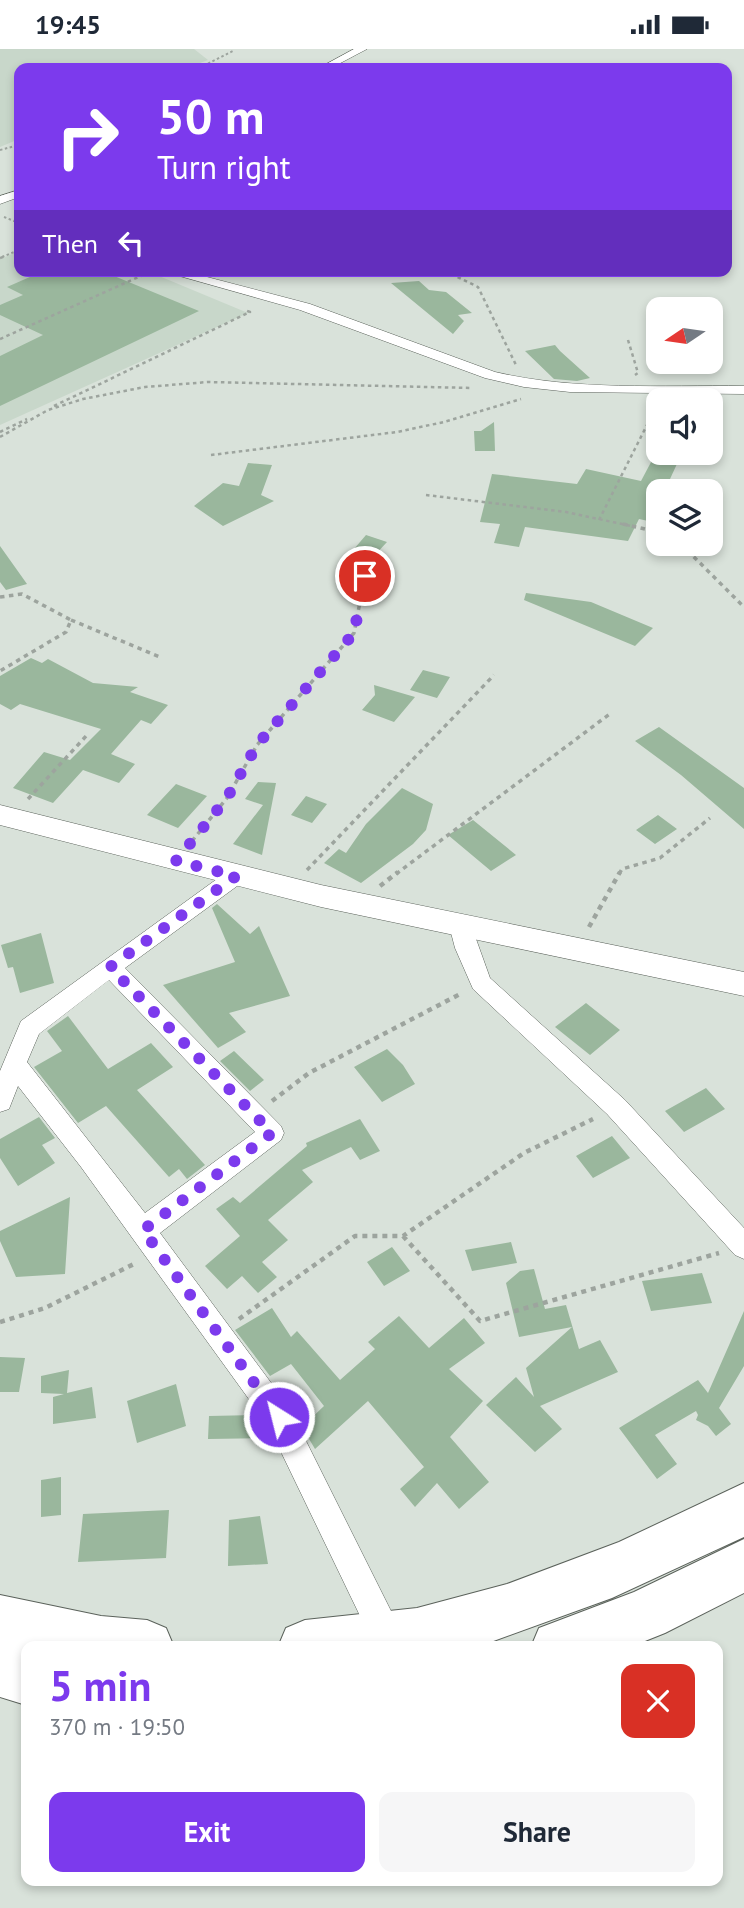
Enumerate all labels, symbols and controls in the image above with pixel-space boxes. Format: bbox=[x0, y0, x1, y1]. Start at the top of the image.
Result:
text: 19:45 bbox=[35, 8, 101, 41]
text: 50 m bbox=[157, 84, 264, 148]
icon: right bbox=[42, 91, 133, 182]
text: Turn right bbox=[157, 146, 291, 188]
icon: left bbox=[112, 224, 150, 262]
text: Then bbox=[42, 227, 98, 260]
north arrow bbox=[646, 297, 723, 375]
map controls bbox=[646, 297, 723, 556]
button: sound bbox=[646, 388, 723, 465]
button: layers bbox=[646, 479, 723, 556]
pin bbox=[335, 546, 395, 606]
icon: arrive bbox=[346, 557, 384, 595]
position arrow bbox=[242, 1380, 316, 1454]
text: 5 min bbox=[49, 1658, 151, 1713]
button: close bbox=[621, 1664, 695, 1738]
text: 370 m · 19:50 bbox=[49, 1712, 185, 1741]
button: Exit bbox=[49, 1792, 365, 1872]
button: Share bbox=[379, 1792, 695, 1872]

